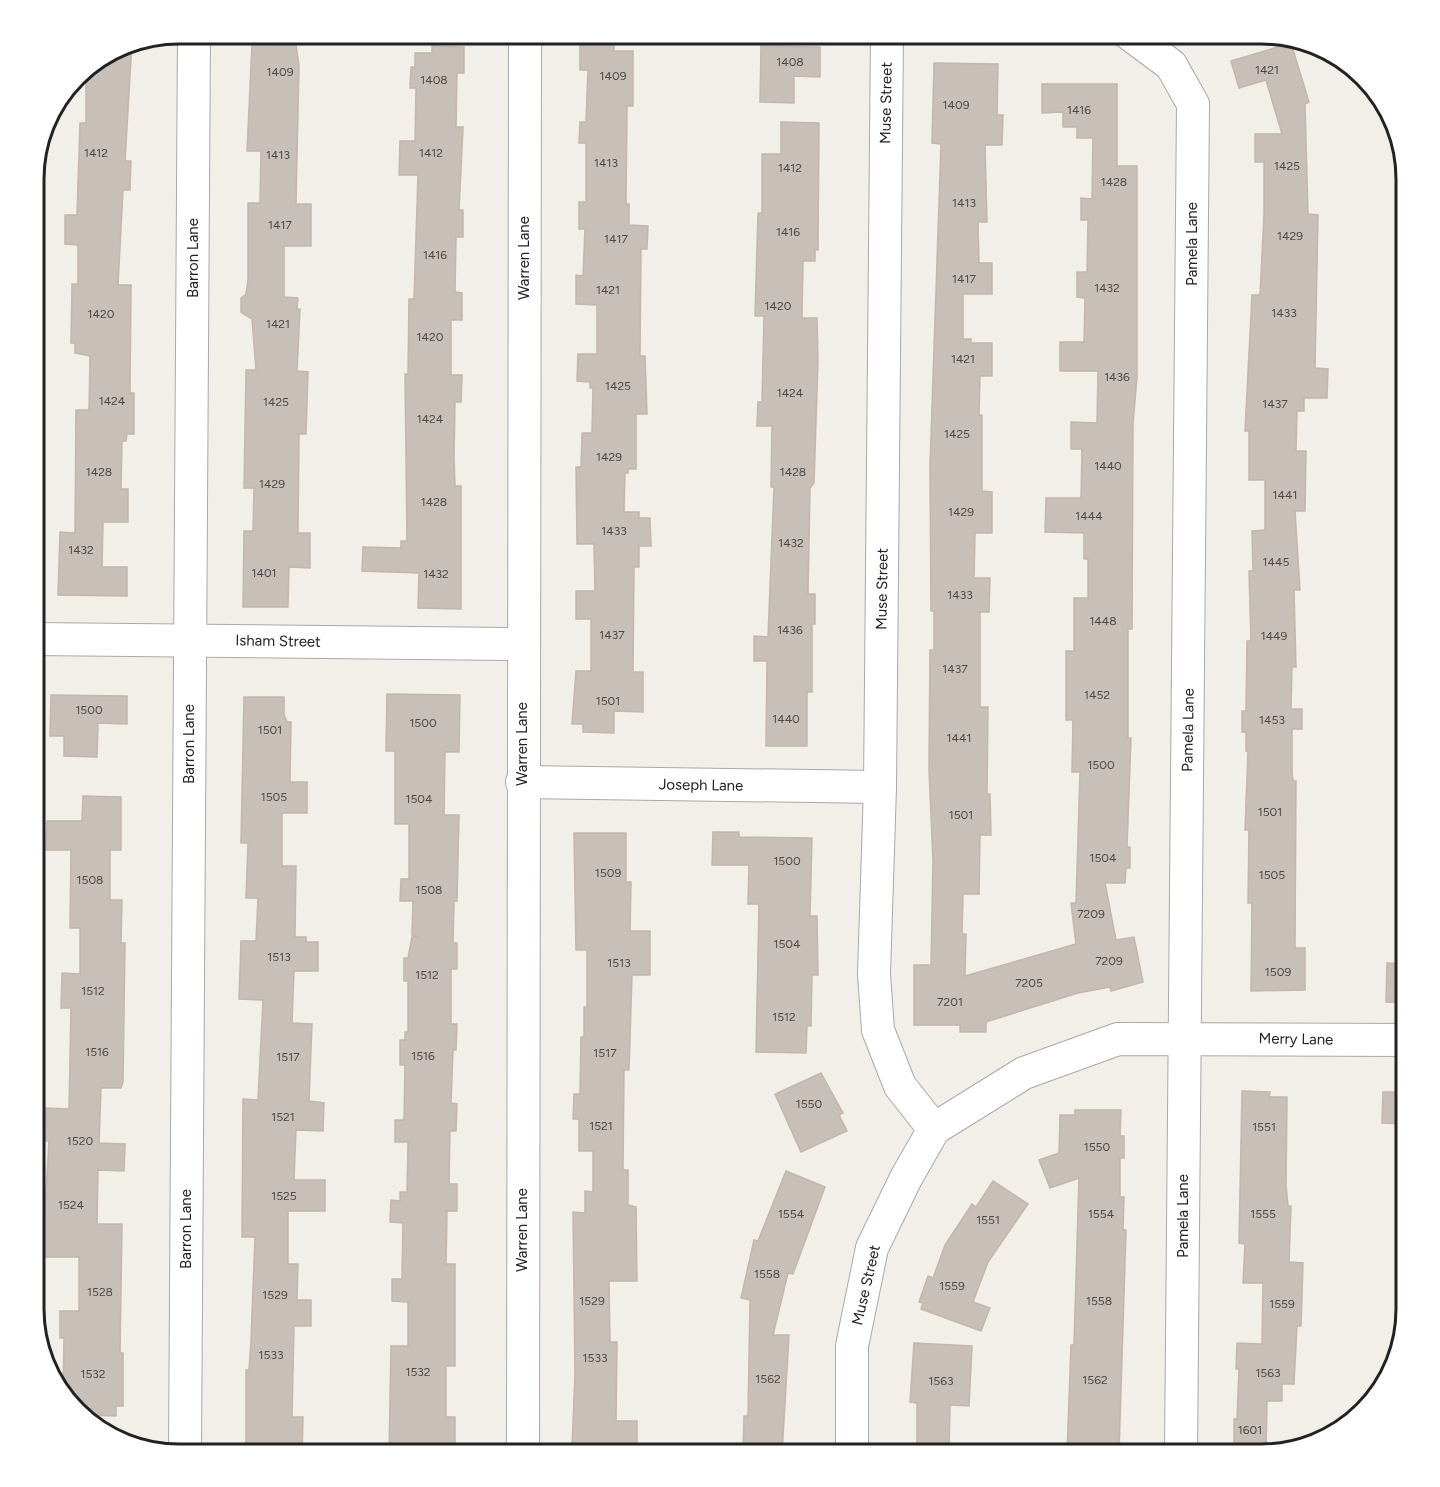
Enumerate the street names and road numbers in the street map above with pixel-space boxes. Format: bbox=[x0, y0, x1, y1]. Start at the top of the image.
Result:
street label: Muse Street bbox=[876, 62, 896, 144]
street label: Pamela Lane bbox=[1183, 202, 1201, 286]
street label: Warren Lane bbox=[515, 216, 533, 300]
street label: Barron Lane bbox=[184, 218, 202, 298]
street label: Muse Street bbox=[872, 548, 892, 630]
street label: Isham Street bbox=[235, 631, 321, 651]
street label: Pamela Lane bbox=[1178, 688, 1198, 772]
street label: Warren Lane bbox=[513, 702, 531, 786]
street label: Barron Lane bbox=[180, 704, 198, 784]
street label: Joseph Lane bbox=[659, 775, 743, 795]
street label: Merry Lane bbox=[1259, 1029, 1333, 1049]
street label: Pamela Lane bbox=[1174, 1174, 1192, 1258]
street label: Warren Lane bbox=[513, 1188, 531, 1272]
street label: Barron Lane bbox=[177, 1189, 195, 1269]
street label: Muse Street bbox=[848, 1243, 884, 1327]

